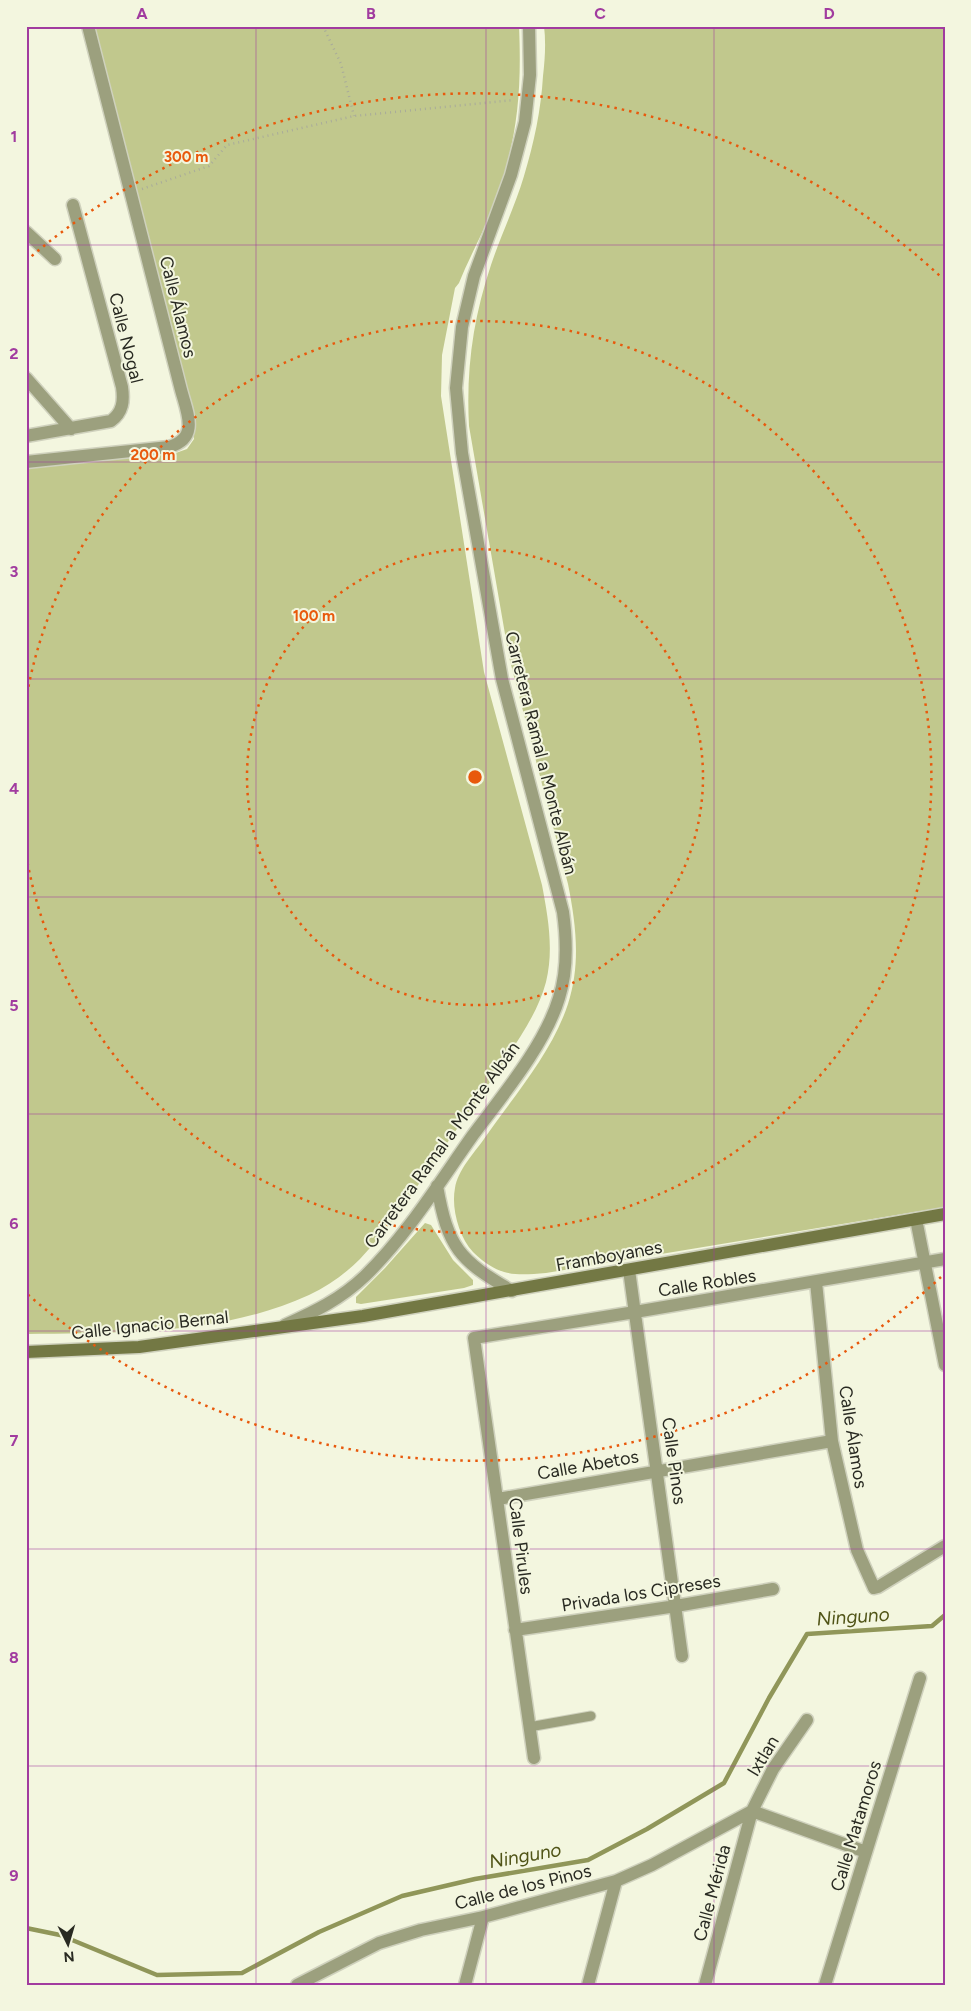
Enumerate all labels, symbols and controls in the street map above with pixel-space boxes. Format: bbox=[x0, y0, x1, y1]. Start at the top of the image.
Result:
text: A bbox=[136, 4, 148, 23]
text: B bbox=[366, 4, 376, 23]
text: C bbox=[594, 4, 606, 23]
text: D bbox=[823, 4, 835, 23]
text: 1 bbox=[11, 127, 17, 146]
text: 300 m bbox=[164, 148, 208, 166]
street label: Calle Álamos bbox=[155, 254, 201, 360]
street label: Calle Nogal bbox=[104, 290, 148, 386]
text: 2 bbox=[9, 344, 19, 363]
text: 200 m bbox=[131, 446, 175, 464]
text: 3 bbox=[10, 562, 19, 581]
text: 100 m bbox=[293, 607, 335, 625]
street label: Carretera Ramal a Monte Albán bbox=[500, 629, 582, 877]
centre of rings bbox=[466, 768, 484, 786]
text: 4 bbox=[9, 779, 19, 798]
text: 5 bbox=[9, 996, 19, 1015]
street label: Carretera Ramal a Monte Albán bbox=[360, 1037, 524, 1253]
text: 6 bbox=[9, 1214, 19, 1233]
street label: Framboyanes bbox=[554, 1236, 664, 1276]
street label: Calle Robles bbox=[656, 1264, 758, 1302]
street label: Calle Ignacio Bernal bbox=[70, 1306, 230, 1344]
street label: Calle Álamos bbox=[834, 1384, 872, 1490]
street label: Calle Pinos bbox=[657, 1416, 691, 1506]
text: 7 bbox=[10, 1431, 19, 1450]
street label: Calle Abetos bbox=[536, 1445, 640, 1485]
street label: Calle Pirules bbox=[504, 1496, 538, 1596]
street label: Privada los Cipreses bbox=[560, 1570, 722, 1616]
water label: Ninguno bbox=[816, 1602, 890, 1631]
text: 8 bbox=[9, 1648, 19, 1667]
street label: Ixtlan bbox=[742, 1732, 784, 1780]
street label: Calle Matamoros bbox=[826, 1758, 886, 1894]
water label: Ninguno bbox=[487, 1838, 563, 1873]
street label: Calle Mérida bbox=[689, 1842, 735, 1944]
street label: Calle de los Pinos bbox=[452, 1859, 594, 1915]
text: 9 bbox=[9, 1866, 19, 1885]
north arrow bbox=[42, 1918, 92, 1968]
text: N bbox=[63, 1948, 75, 1965]

